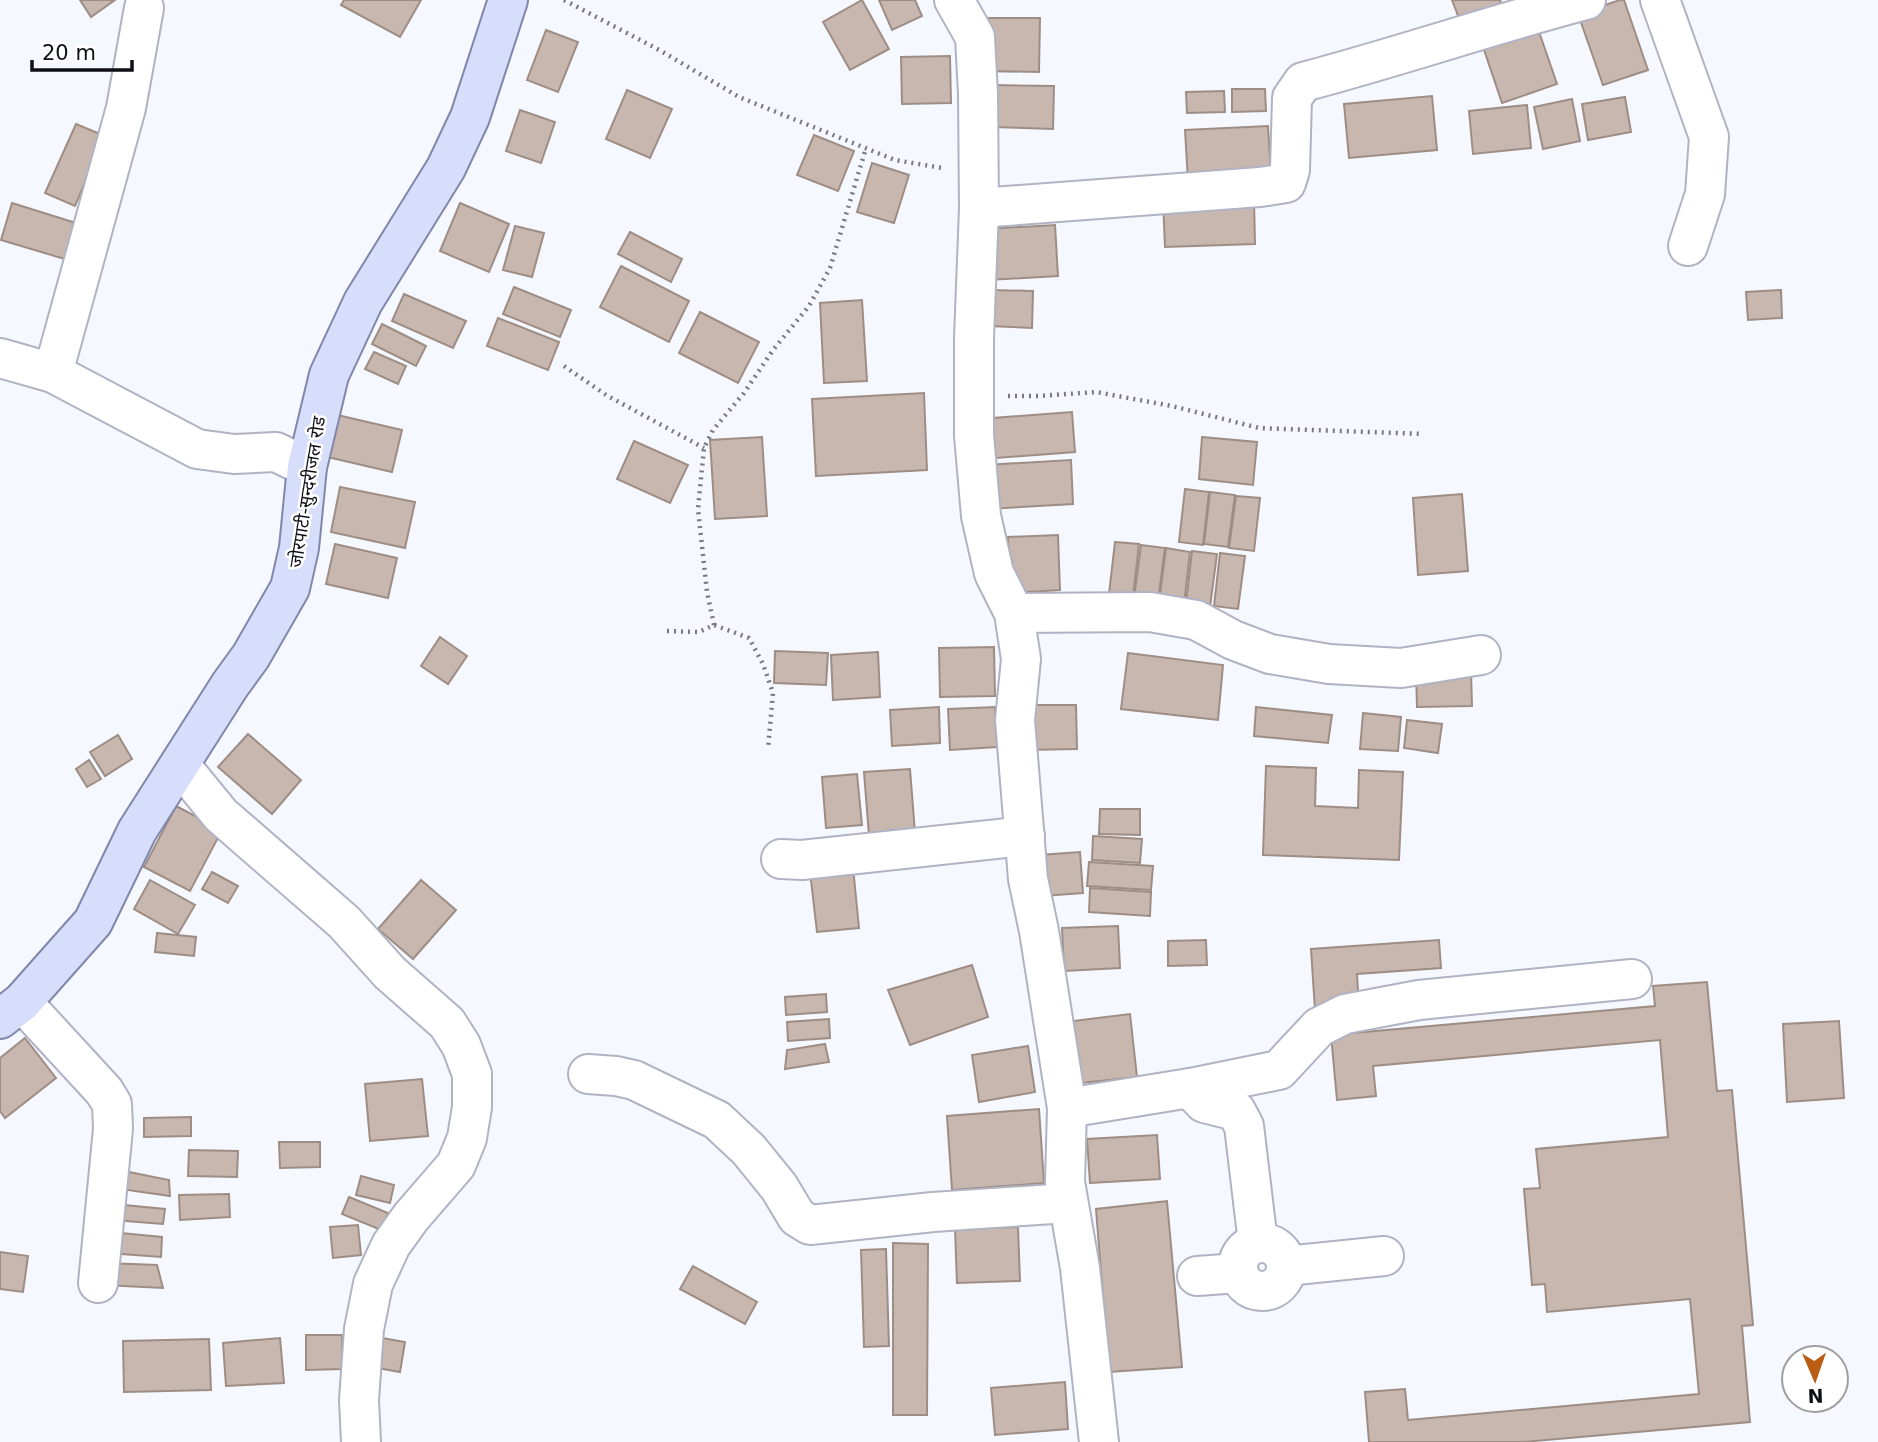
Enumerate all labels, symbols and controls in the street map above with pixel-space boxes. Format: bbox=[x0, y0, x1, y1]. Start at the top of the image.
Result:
scale bar bbox=[32, 28, 131, 72]
text: 20 m bbox=[42, 41, 96, 65]
street label: जोरपाटी-सुन्दरीजल रोड bbox=[285, 415, 331, 569]
north arrow bbox=[1780, 1344, 1850, 1414]
text: N bbox=[1807, 1385, 1824, 1407]

